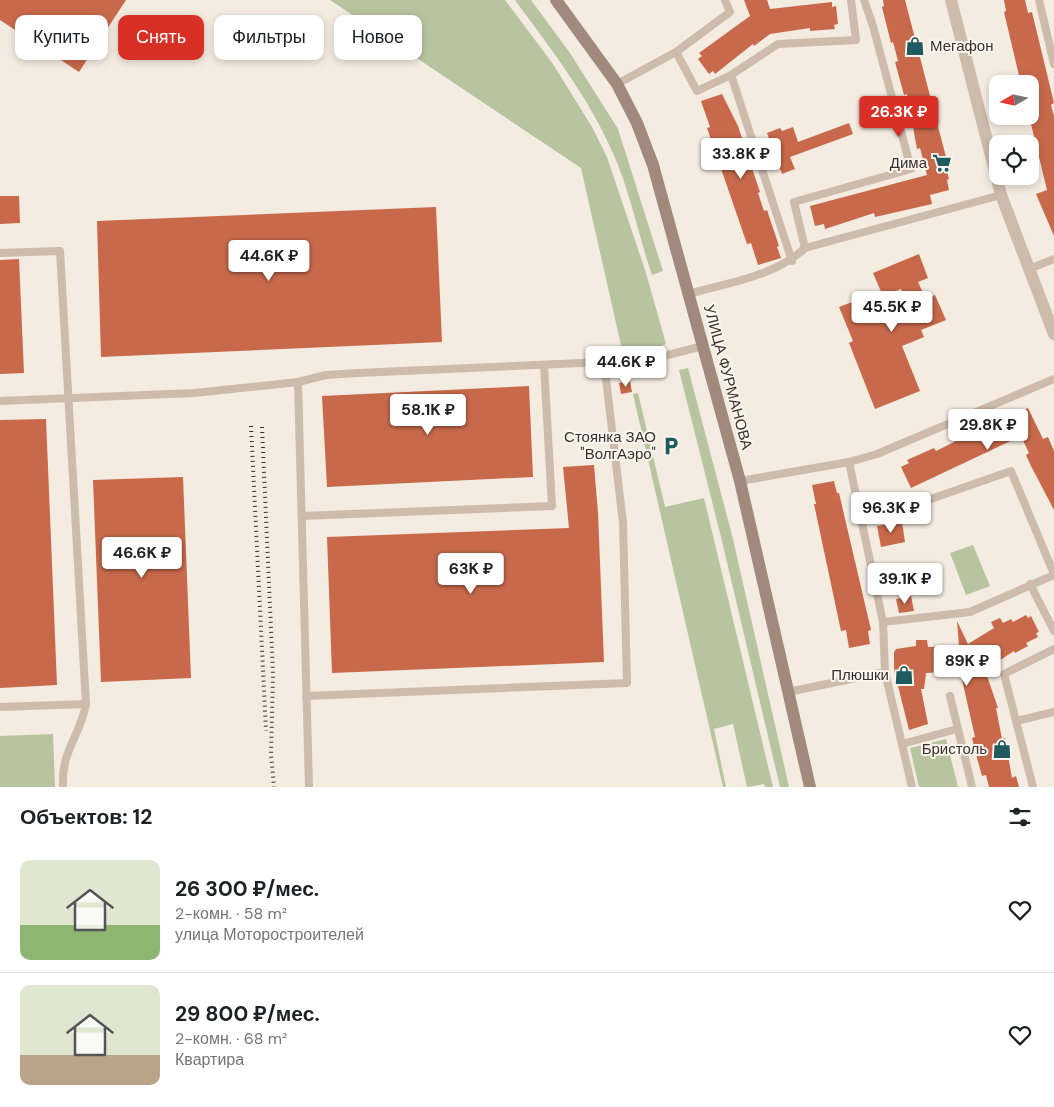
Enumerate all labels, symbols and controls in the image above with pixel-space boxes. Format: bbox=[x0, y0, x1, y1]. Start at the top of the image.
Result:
chip: Купить bbox=[15, 15, 108, 60]
chip: Снять bbox=[118, 15, 204, 60]
chip: Фильтры bbox=[214, 15, 324, 60]
chip: Новое bbox=[334, 15, 422, 60]
shop icon: Мегафон bbox=[904, 35, 926, 57]
place label: Мегафон bbox=[930, 36, 993, 56]
north arrow bbox=[989, 75, 1039, 125]
map controls bbox=[989, 75, 1039, 185]
pin: 26.3K ₽ bbox=[853, 96, 945, 138]
text: 26.3K ₽ bbox=[870, 101, 928, 122]
button: locate bbox=[989, 135, 1039, 185]
pin: 33.8K ₽ bbox=[695, 138, 787, 180]
text: 33.8K ₽ bbox=[712, 143, 770, 164]
supermarket icon: Дима bbox=[931, 152, 953, 174]
place label: Дима bbox=[890, 153, 928, 173]
pin: 44.6K ₽ bbox=[223, 240, 315, 282]
text: 44.6K ₽ bbox=[239, 245, 299, 266]
pin: 45.5K ₽ bbox=[846, 290, 938, 333]
text: 45.5K ₽ bbox=[862, 296, 922, 317]
street label: УЛИЦА ФУРМАНОВА bbox=[699, 302, 757, 452]
pin: 44.6K ₽ bbox=[580, 346, 672, 388]
text: 44.6K ₽ bbox=[596, 351, 656, 372]
pin: 58.1K ₽ bbox=[382, 394, 474, 436]
text: 58.1K ₽ bbox=[401, 399, 455, 420]
pin: 29.8K ₽ bbox=[942, 408, 1034, 451]
text: 29.8K ₽ bbox=[959, 414, 1017, 435]
place label: Стоянка ЗАО "ВолгАэро" bbox=[564, 427, 656, 464]
parking icon: Стоянка ЗАО "ВолгАэро" bbox=[660, 435, 682, 457]
pin: 96.3K ₽ bbox=[845, 492, 937, 534]
text: 96.3K ₽ bbox=[862, 497, 920, 518]
pin: 46.6K ₽ bbox=[96, 536, 188, 579]
text: 46.6K ₽ bbox=[113, 542, 171, 563]
pin: 63K ₽ bbox=[436, 552, 506, 595]
text: 63K ₽ bbox=[449, 558, 493, 579]
pin: 39.1K ₽ bbox=[859, 562, 951, 605]
text: 39.1K ₽ bbox=[879, 568, 931, 589]
pin: 89K ₽ bbox=[932, 644, 1002, 687]
text: 89K ₽ bbox=[945, 650, 989, 671]
shop icon: Плюшки bbox=[893, 664, 915, 686]
place label: Плюшки bbox=[831, 665, 889, 685]
shop icon: Бристоль bbox=[991, 738, 1013, 760]
place label: Бристоль bbox=[922, 739, 987, 759]
text: Объектов: 12 bbox=[20, 803, 152, 831]
icon: filters bbox=[1006, 803, 1034, 831]
text: 26 300 ₽/мес. bbox=[175, 875, 319, 903]
icon: home bbox=[60, 880, 120, 940]
icon: heart bbox=[1006, 896, 1034, 924]
text: 2-комн. · 58 m² bbox=[175, 903, 287, 924]
text: улица Моторостроителей bbox=[175, 924, 364, 945]
text: 29 800 ₽/мес. bbox=[175, 1000, 320, 1028]
icon: home bbox=[60, 1005, 120, 1065]
icon: heart bbox=[1006, 1021, 1034, 1049]
text: 2-комн. · 68 m² bbox=[175, 1028, 287, 1049]
text: Квартира bbox=[175, 1049, 244, 1070]

